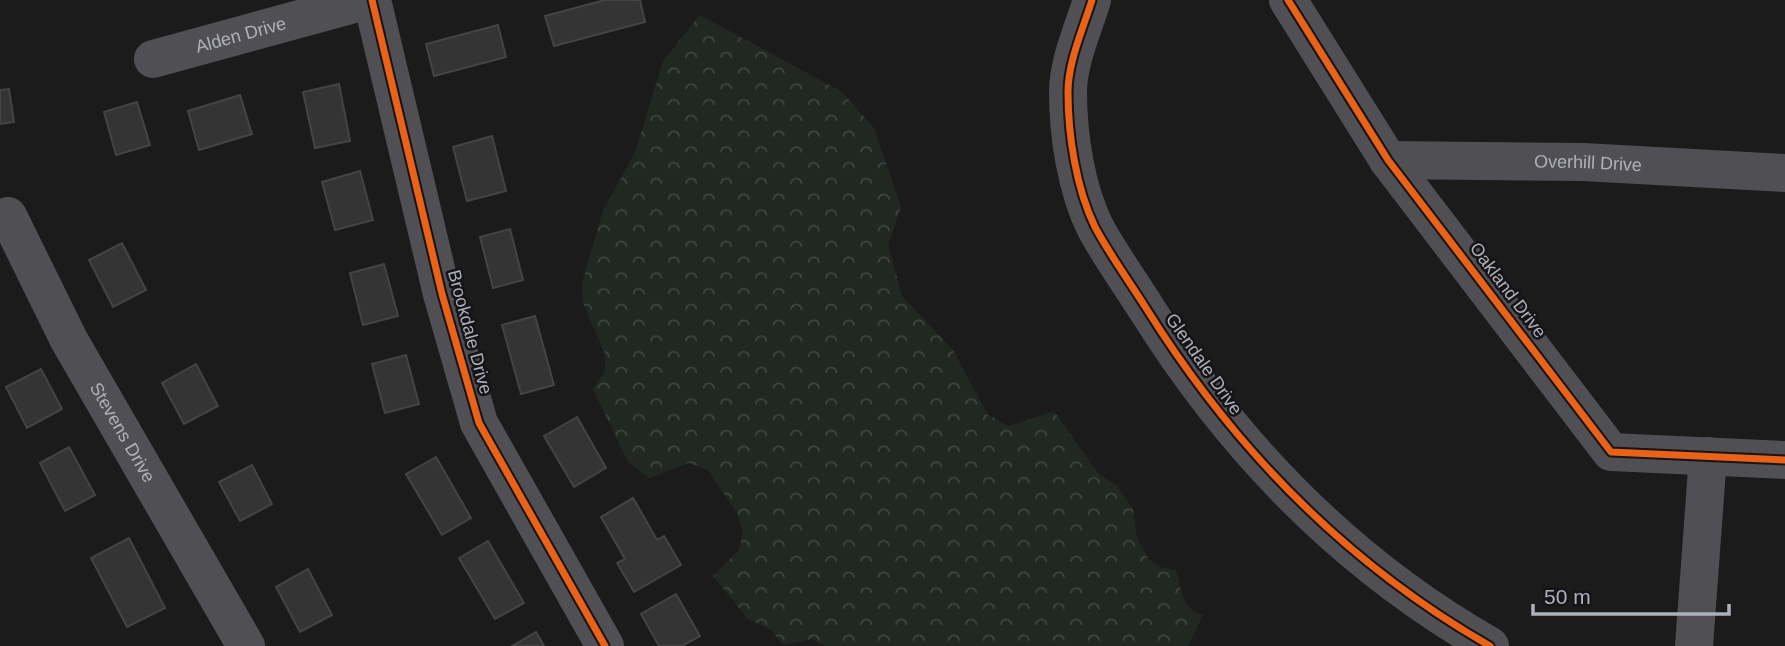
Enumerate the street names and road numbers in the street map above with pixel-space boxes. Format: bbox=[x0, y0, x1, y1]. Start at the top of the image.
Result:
street label: Alden Drive bbox=[193, 13, 288, 57]
street label: Overhill Drive bbox=[1534, 151, 1642, 175]
street label: Oakland Drive bbox=[1466, 238, 1550, 342]
street label: Brookdale Drive bbox=[444, 268, 496, 396]
street label: Glendale Drive bbox=[1162, 309, 1246, 419]
street label: Stevens Drive bbox=[86, 379, 159, 486]

